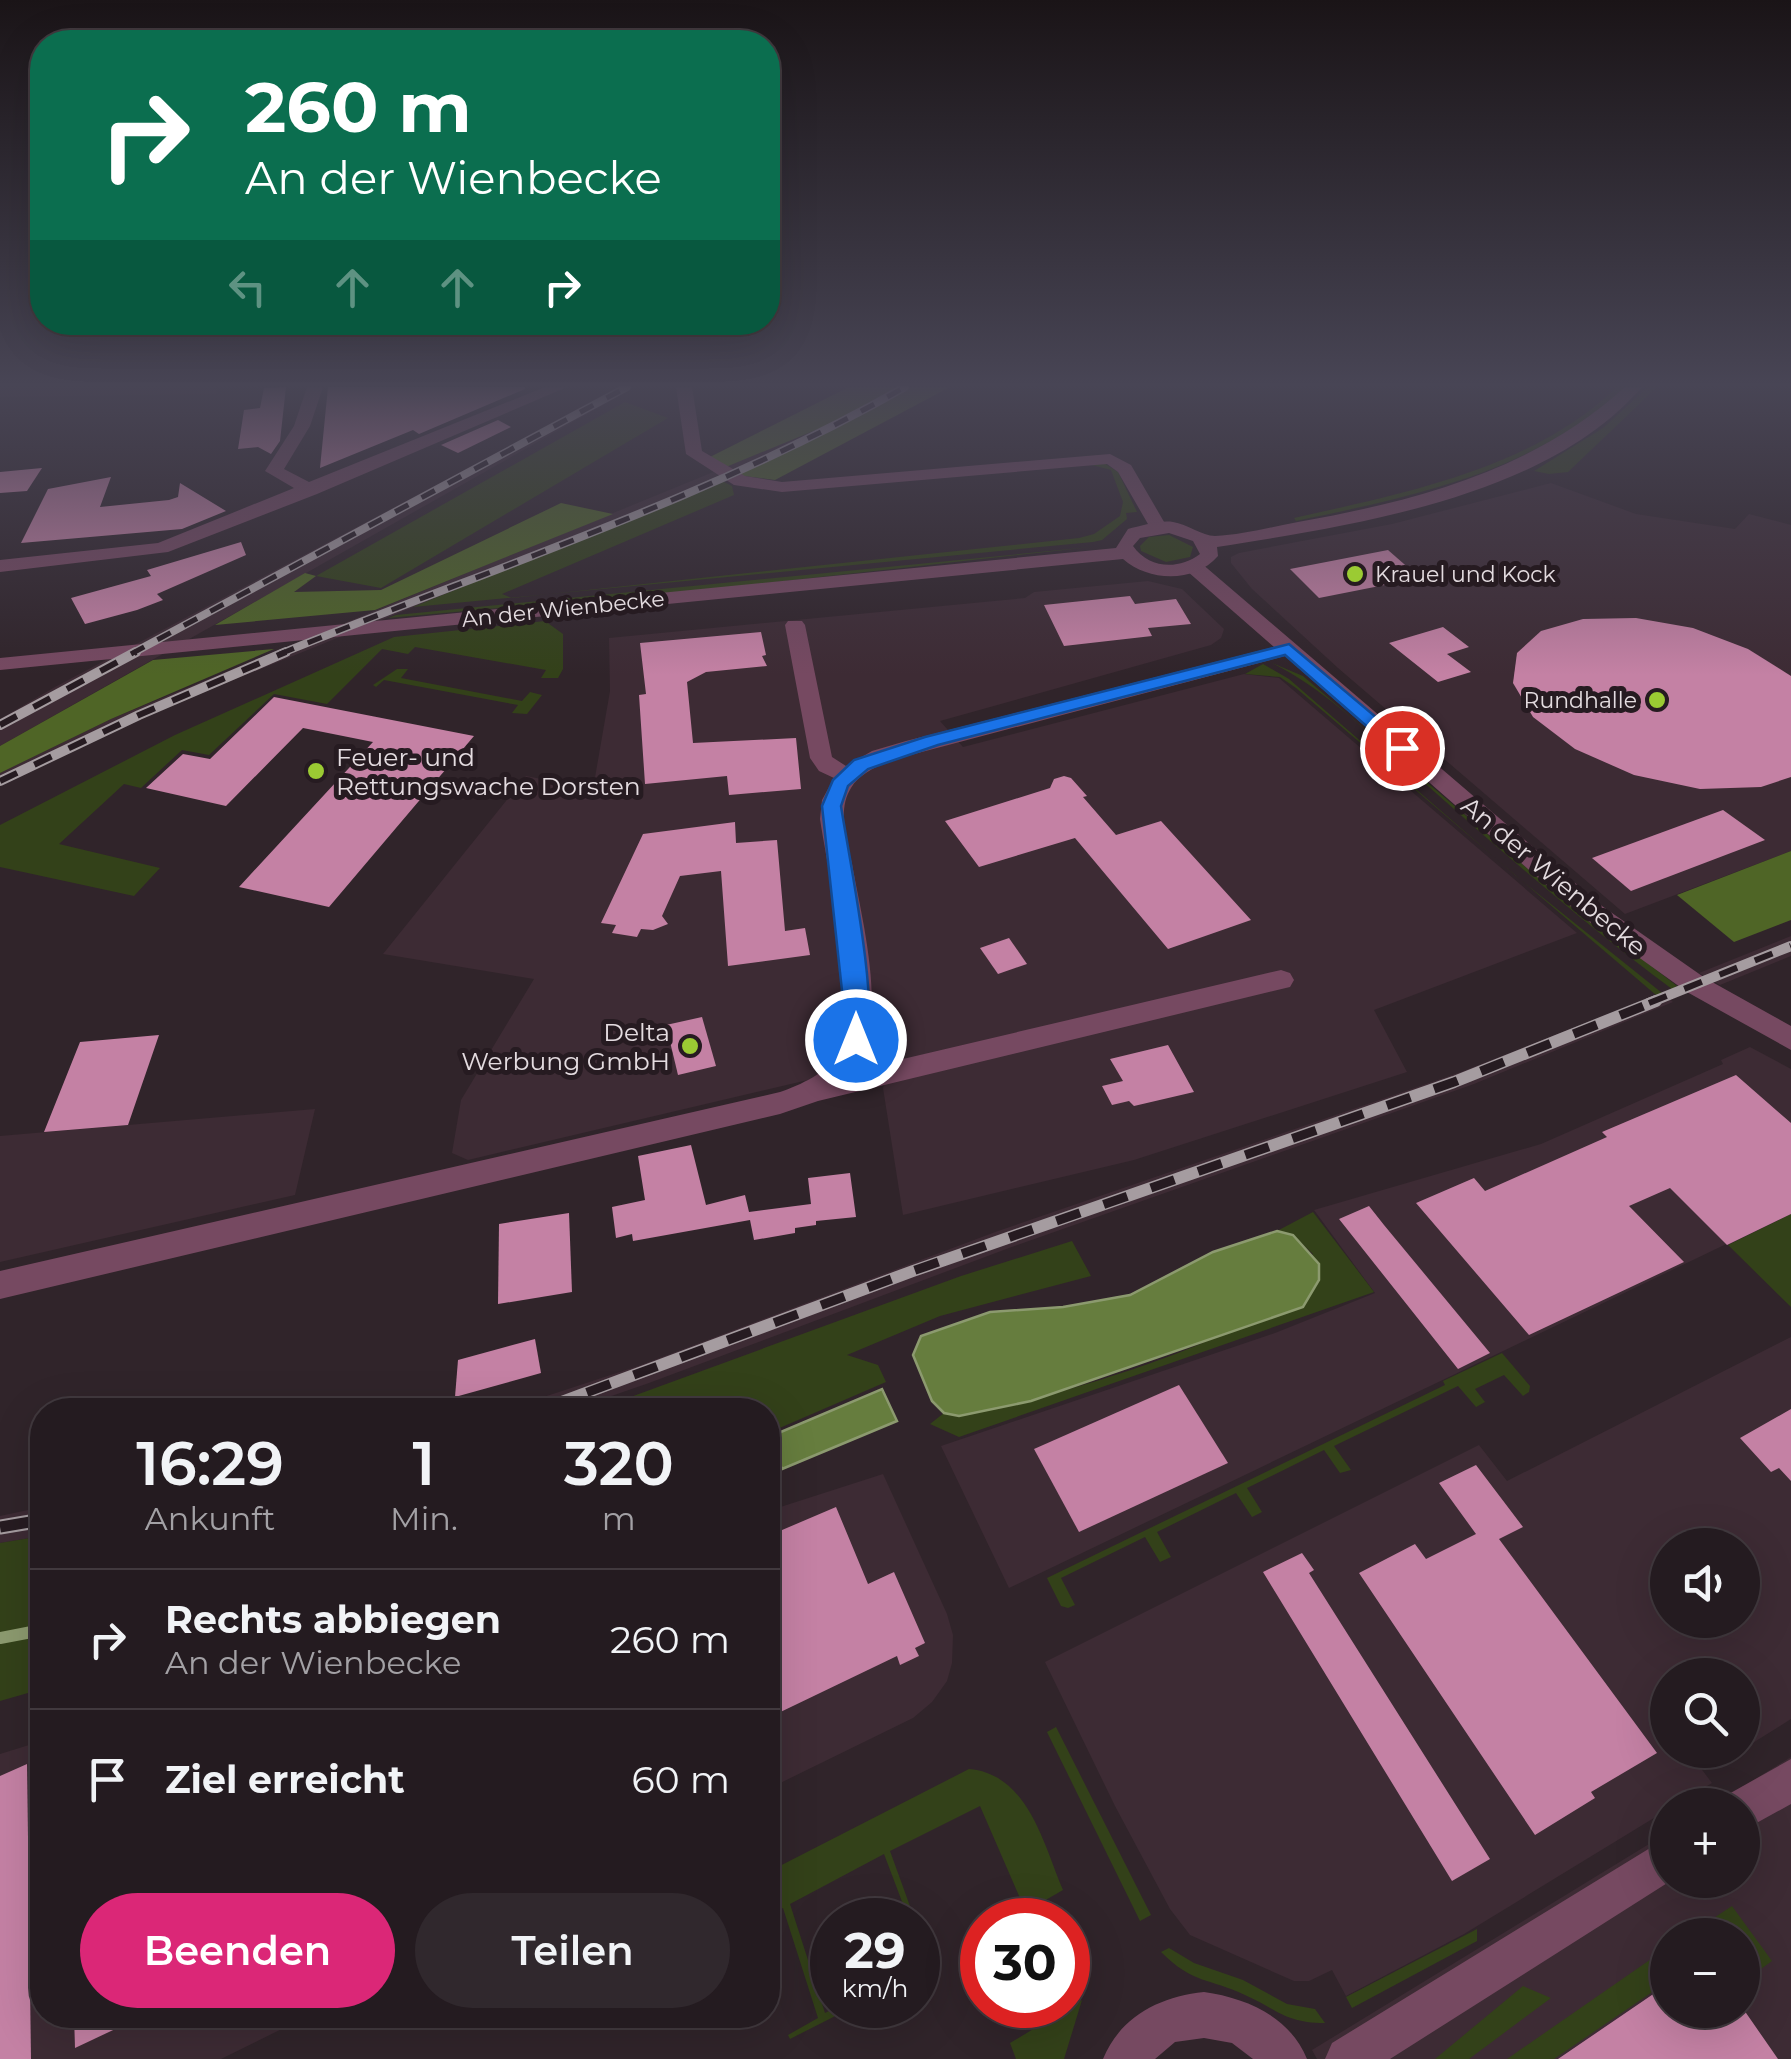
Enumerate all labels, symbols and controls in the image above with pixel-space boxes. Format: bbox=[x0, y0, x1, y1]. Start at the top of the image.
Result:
text: 260 m bbox=[245, 64, 472, 150]
icon: right bbox=[80, 70, 210, 200]
text: An der Wienbecke bbox=[245, 150, 662, 205]
icon: left bbox=[220, 260, 275, 315]
icon: ahead bbox=[325, 260, 380, 315]
icon: ahead bbox=[430, 260, 485, 315]
icon: right bbox=[535, 260, 590, 315]
place label: Krauel und Kock bbox=[1375, 561, 1557, 588]
marker: Krauel und Kock bbox=[1344, 563, 1366, 585]
street label: An der Wienbecke bbox=[460, 585, 666, 633]
place label: Rundhalle bbox=[1524, 687, 1637, 714]
marker: Rundhalle bbox=[1646, 689, 1668, 711]
pin bbox=[1360, 706, 1445, 791]
icon: arrive bbox=[1375, 721, 1430, 776]
place label: Feuer- und Rettungswache Dorsten bbox=[336, 742, 641, 801]
marker: Feuer- und Rettungswache Dorsten bbox=[305, 760, 327, 782]
street label: An der Wienbecke bbox=[1456, 790, 1652, 962]
position arrow bbox=[804, 988, 908, 1092]
place label: Delta Werbung GmbH bbox=[461, 1017, 670, 1076]
marker: Delta Werbung GmbH bbox=[679, 1035, 701, 1057]
text: 16:29 bbox=[136, 1427, 284, 1500]
text: 1 bbox=[412, 1427, 435, 1500]
text: 320 bbox=[564, 1427, 674, 1500]
text: Ankunft bbox=[145, 1499, 275, 1538]
text: Min. bbox=[390, 1499, 458, 1538]
text: m bbox=[602, 1499, 636, 1538]
map controls bbox=[1650, 1528, 1760, 2028]
button: sound bbox=[1650, 1528, 1760, 1638]
text: Rechts abbiegen bbox=[165, 1596, 501, 1643]
icon: right bbox=[80, 1612, 135, 1667]
text: 260 m bbox=[610, 1616, 730, 1663]
text: An der Wienbecke bbox=[165, 1643, 461, 1682]
button: search bbox=[1650, 1658, 1760, 1768]
icon: arrive bbox=[80, 1752, 135, 1807]
text: Ziel erreicht bbox=[165, 1756, 405, 1803]
text: 60 m bbox=[631, 1756, 730, 1803]
button: + bbox=[1650, 1788, 1760, 1898]
button: Beenden bbox=[80, 1893, 395, 2008]
button: Teilen bbox=[415, 1893, 730, 2008]
speed limit sign: 30 bbox=[960, 1898, 1090, 2028]
button: − bbox=[1650, 1918, 1760, 2028]
text: 29 bbox=[844, 1920, 906, 1981]
text: km/h bbox=[842, 1973, 908, 2003]

